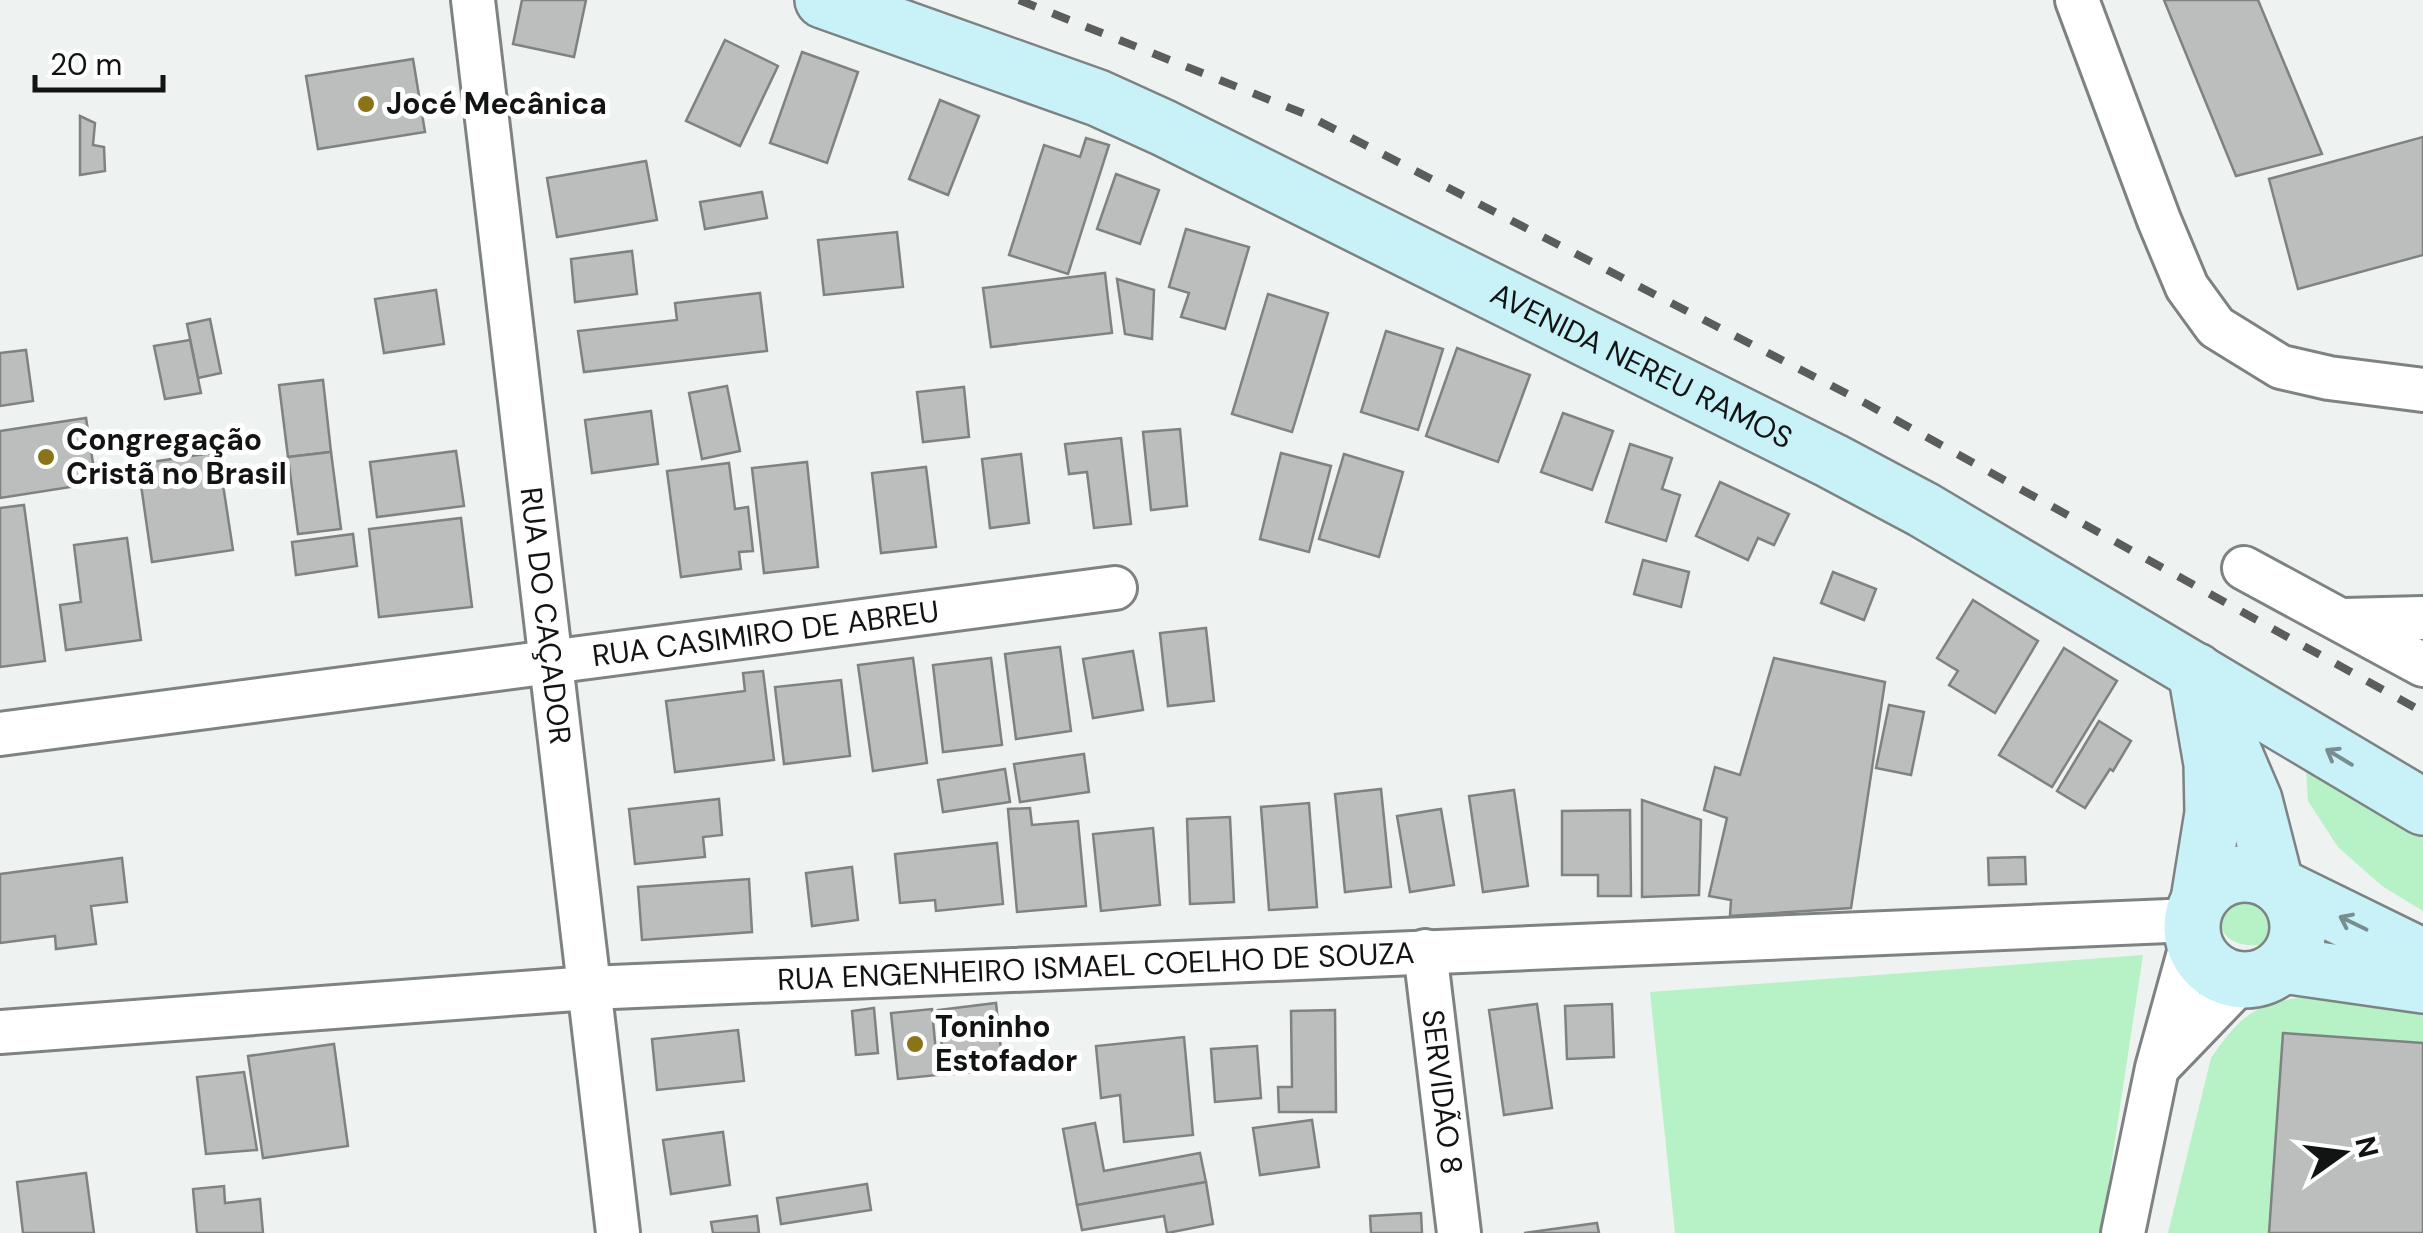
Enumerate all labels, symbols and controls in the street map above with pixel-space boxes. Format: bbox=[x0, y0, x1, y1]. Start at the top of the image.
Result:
scale bar bbox=[35, 30, 162, 92]
text: 20 m bbox=[50, 45, 122, 84]
place label: Jocé Mecânica bbox=[386, 84, 607, 123]
marker: Jocé Mecânica bbox=[355, 93, 377, 115]
street label: AVENIDA NEREU RAMOS bbox=[1484, 274, 1799, 457]
place label: Congregação Cristã no Brasil bbox=[66, 420, 287, 493]
marker: Congregação Cristã no Brasil bbox=[35, 446, 57, 468]
street label: RUA DO CAÇADOR bbox=[511, 485, 580, 746]
street label: RUA CASIMIRO DE ABREU bbox=[590, 591, 941, 675]
one-way arrow bbox=[2325, 747, 2354, 767]
one-way arrow bbox=[2339, 913, 2369, 932]
street label: RUA ENGENHEIRO ISMAEL COELHO DE SOUZA bbox=[777, 933, 1415, 999]
place label: Toninho Estofador bbox=[935, 1007, 1077, 1080]
street label: SERVIDÃO 8 bbox=[1413, 1007, 1472, 1177]
marker: Toninho Estofador bbox=[904, 1033, 926, 1055]
north arrow bbox=[2293, 1103, 2393, 1203]
text: N bbox=[2346, 1133, 2387, 1161]

